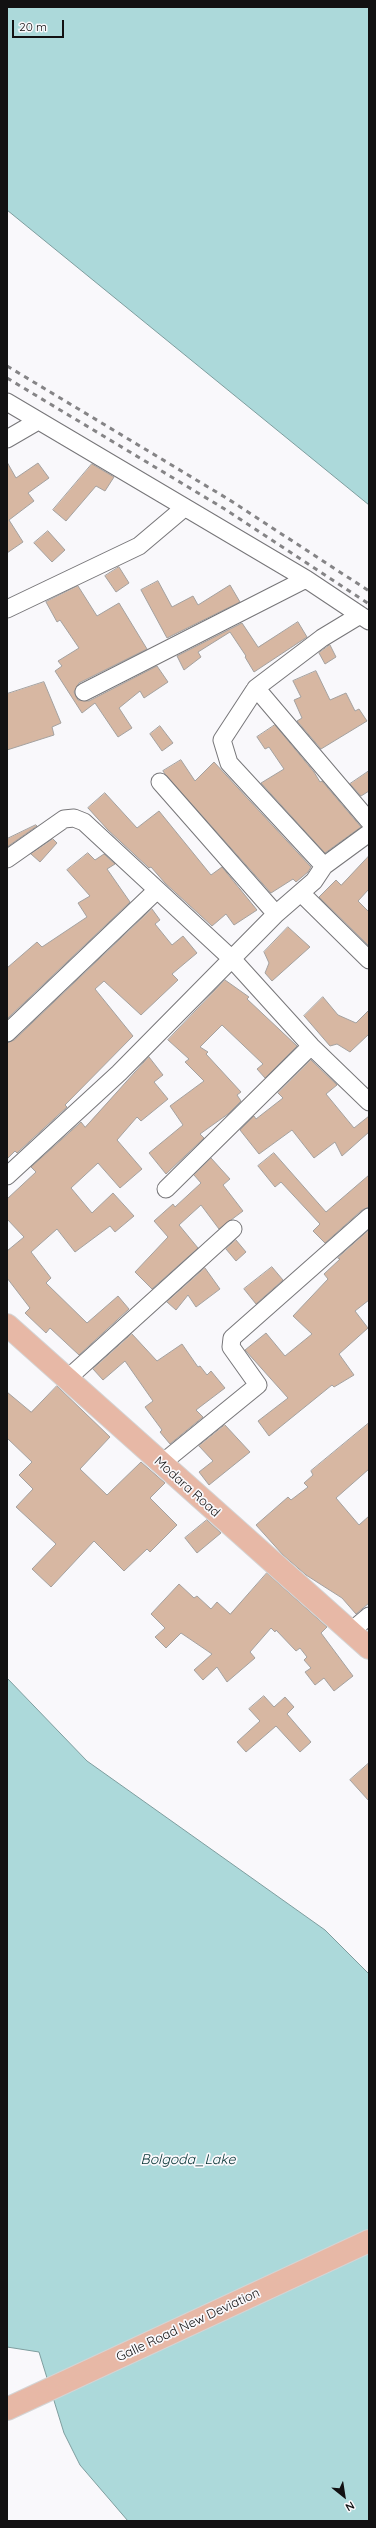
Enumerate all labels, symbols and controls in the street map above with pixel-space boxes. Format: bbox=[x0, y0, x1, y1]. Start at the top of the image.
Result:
scale bar bbox=[14, 12, 66, 38]
text: 20 m bbox=[19, 19, 47, 34]
street label: Modara Road bbox=[151, 1453, 223, 1521]
water label: Bolgoda_Lake bbox=[141, 2152, 235, 2168]
street label: Galle Road New Deviation bbox=[114, 2285, 262, 2365]
north arrow bbox=[324, 2476, 364, 2516]
text: N bbox=[343, 2498, 357, 2514]

